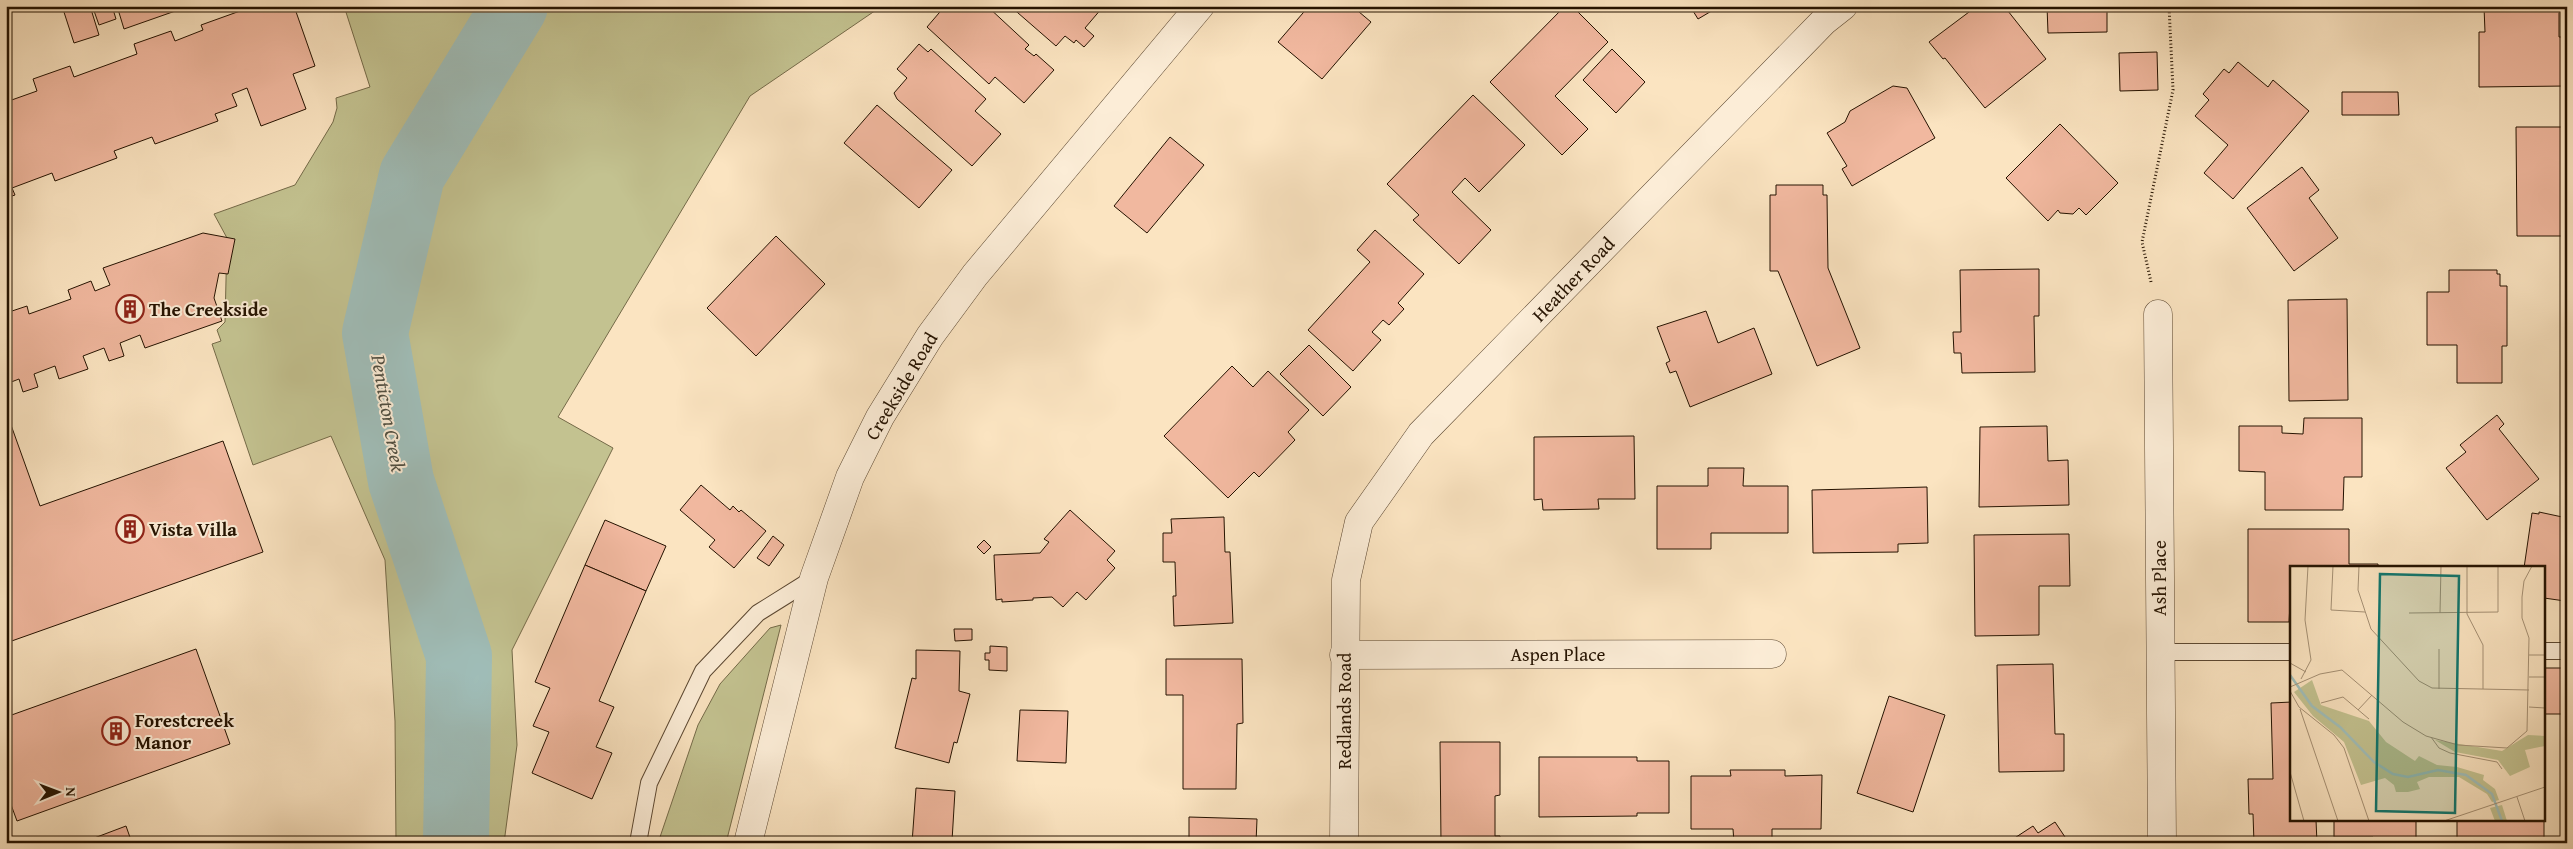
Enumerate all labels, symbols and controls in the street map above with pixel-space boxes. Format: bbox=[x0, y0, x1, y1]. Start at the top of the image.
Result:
street label: Heather Road bbox=[1525, 230, 1621, 328]
building icon: The Creekside bbox=[115, 294, 145, 324]
place label: The Creekside bbox=[149, 295, 268, 323]
street label: Creekside Road bbox=[858, 326, 945, 445]
water label: Penticton Creek bbox=[364, 351, 414, 475]
building icon: Vista Villa bbox=[115, 514, 145, 544]
place label: Vista Villa bbox=[149, 515, 237, 543]
street label: Ash Place bbox=[2145, 540, 2173, 616]
inset map bbox=[2290, 566, 2546, 822]
street label: Aspen Place bbox=[1511, 640, 1606, 668]
street label: Redlands Road bbox=[1330, 652, 1358, 769]
place label: Forestcreek Manor bbox=[135, 706, 234, 756]
building icon: Forestcreek Manor bbox=[101, 716, 131, 746]
north arrow bbox=[32, 766, 82, 816]
text: N bbox=[61, 787, 81, 797]

